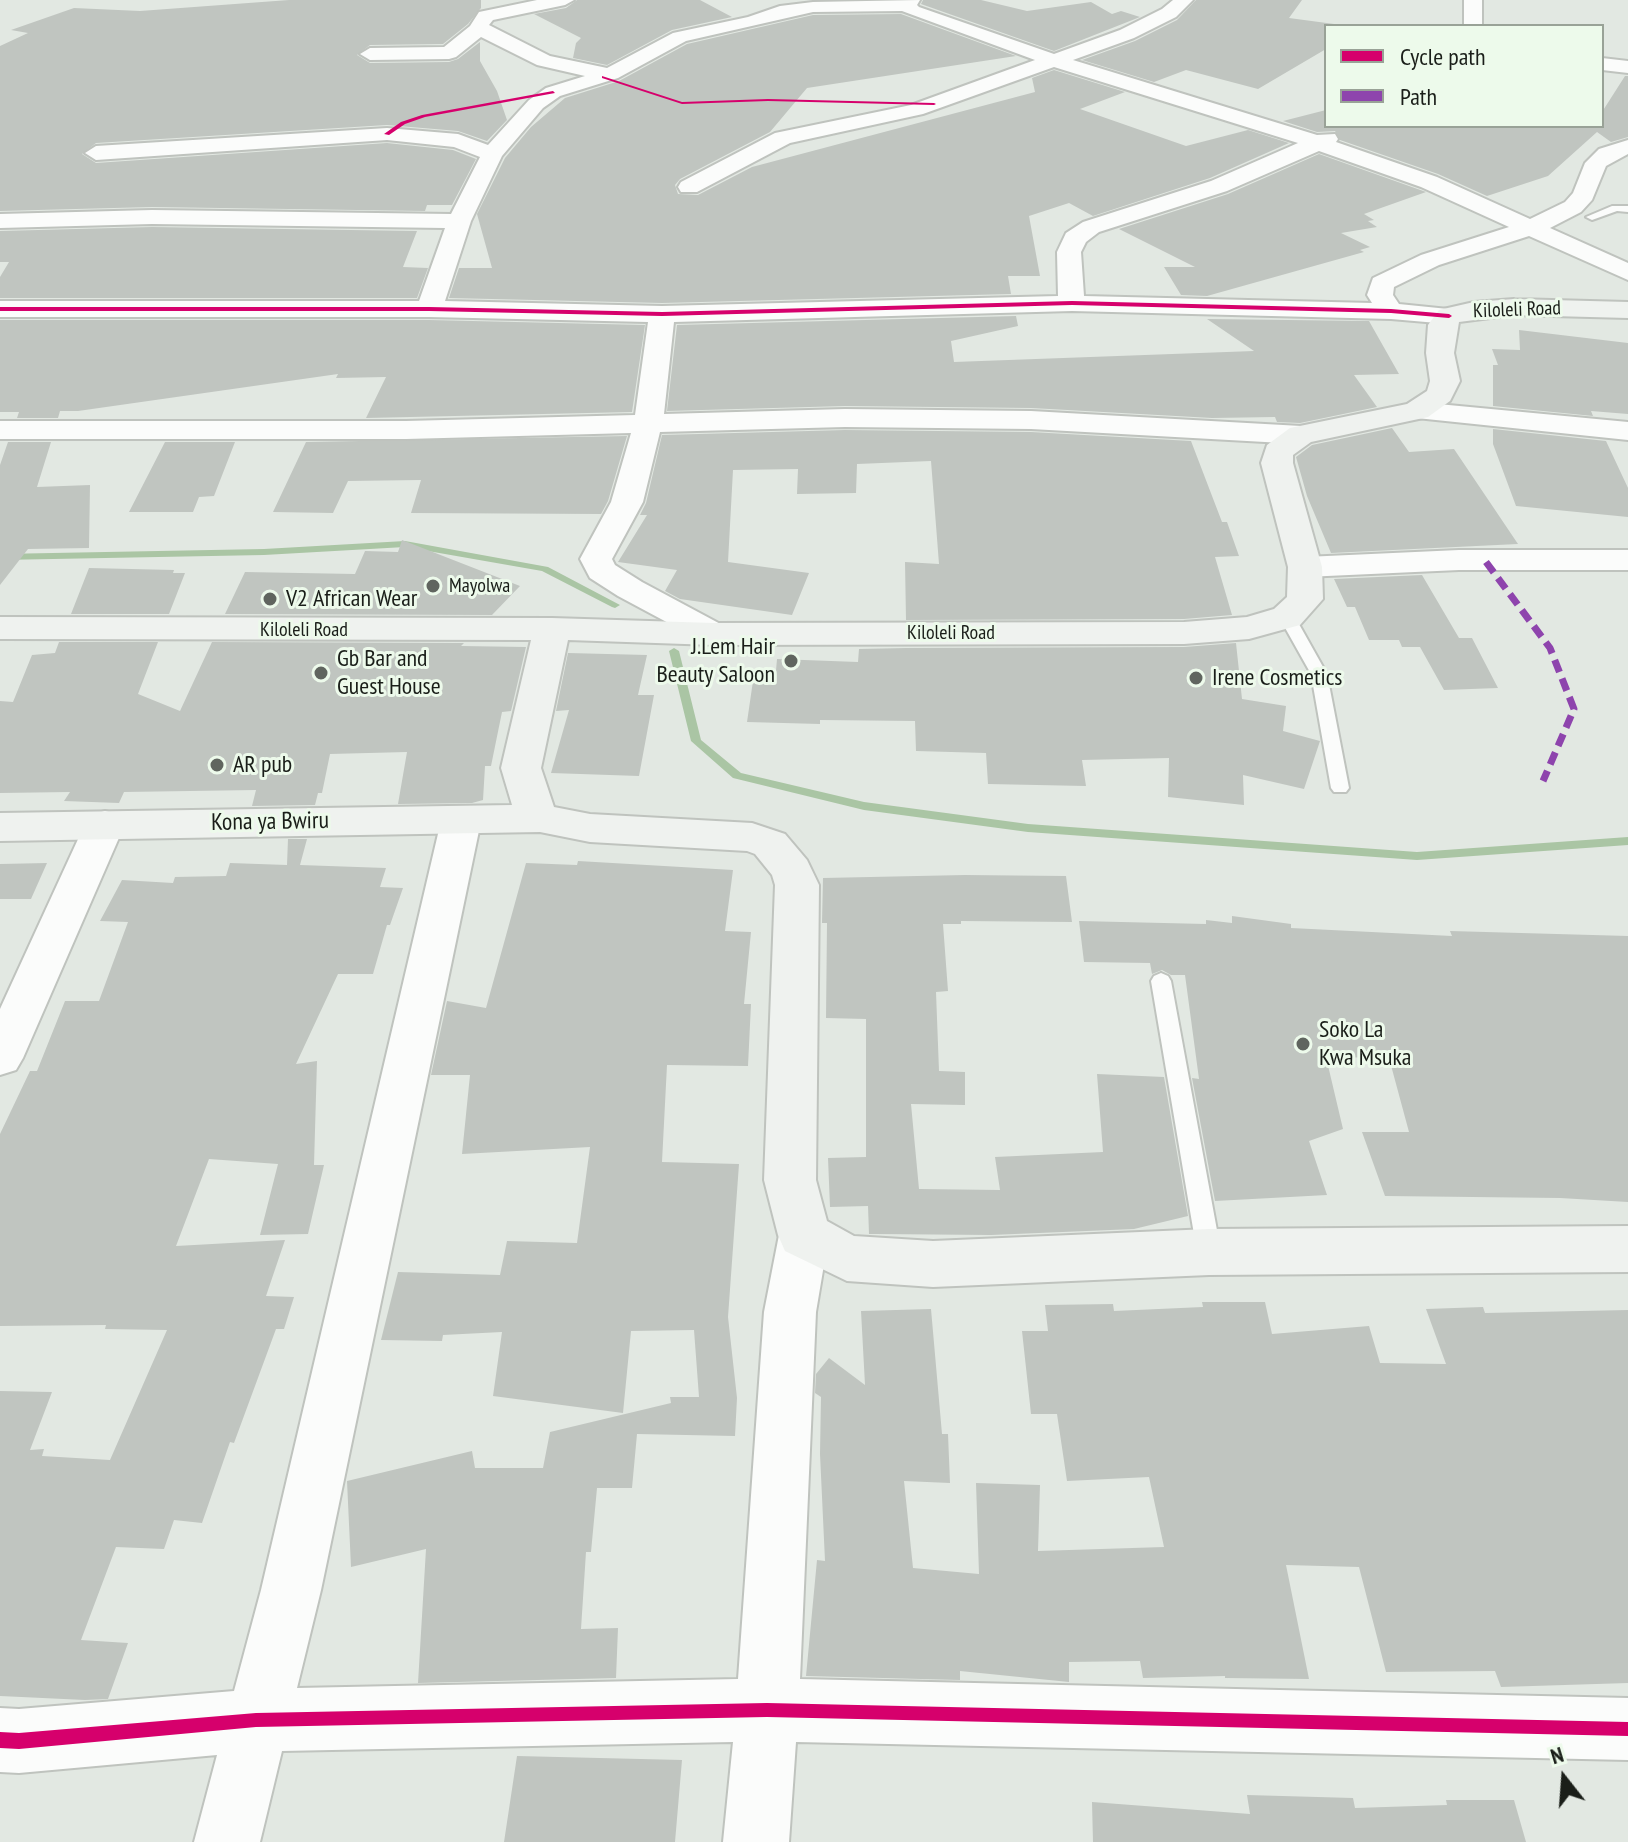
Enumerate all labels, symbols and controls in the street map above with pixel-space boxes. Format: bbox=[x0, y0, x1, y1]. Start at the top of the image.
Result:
legend bbox=[1324, 24, 1604, 128]
text: Cycle path bbox=[1400, 41, 1486, 72]
text: Path bbox=[1400, 81, 1437, 112]
street label: Kiloleli Road bbox=[1473, 296, 1561, 324]
place label: Mayolwa bbox=[449, 574, 510, 598]
marker: Mayolwa bbox=[424, 577, 442, 595]
place label: V2 African Wear bbox=[286, 585, 417, 613]
marker: V2 African Wear bbox=[261, 590, 279, 608]
street label: Kiloleli Road bbox=[260, 618, 348, 642]
street label: Kiloleli Road bbox=[907, 621, 995, 645]
place label: J.Lem Hair Beauty Saloon bbox=[656, 633, 775, 689]
place label: Gb Bar and Guest House bbox=[337, 645, 441, 701]
marker: J.Lem Hair Beauty Saloon bbox=[782, 652, 800, 670]
marker: Gb Bar and Guest House bbox=[312, 664, 330, 682]
place label: Irene Cosmetics bbox=[1212, 664, 1342, 692]
marker: Irene Cosmetics bbox=[1187, 669, 1205, 687]
place label: AR pub bbox=[233, 751, 292, 779]
marker: AR pub bbox=[208, 756, 226, 774]
street label: Kona ya Bwiru bbox=[211, 807, 329, 837]
place label: Soko La Kwa Msuka bbox=[1319, 1016, 1411, 1072]
marker: Soko La Kwa Msuka bbox=[1294, 1035, 1312, 1053]
north arrow bbox=[1524, 1738, 1604, 1818]
text: N bbox=[1547, 1740, 1567, 1770]

